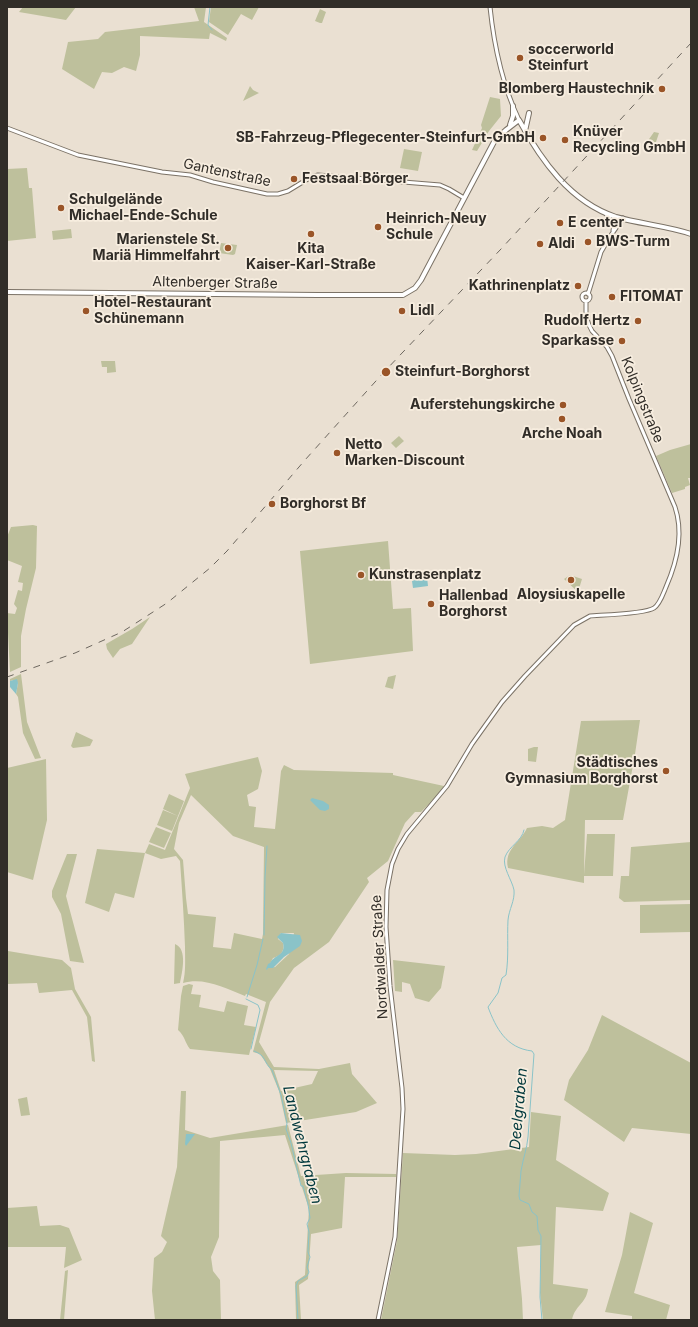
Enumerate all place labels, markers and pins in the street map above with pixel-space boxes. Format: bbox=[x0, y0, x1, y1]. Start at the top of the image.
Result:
place label: soccerworld Steinfurt bbox=[528, 42, 614, 74]
marker: soccerworld Steinfurt bbox=[515, 53, 525, 63]
place label: Blomberg Haustechnik bbox=[499, 81, 654, 97]
marker: Blomberg Haustechnik bbox=[657, 84, 667, 94]
place label: Knüver Recycling GmbH bbox=[573, 124, 686, 156]
place label: SB-Fahrzeug-Pflegecenter-Steinfurt-GmbH bbox=[236, 130, 535, 146]
marker: SB-Fahrzeug-Pflegecenter-Steinfurt-GmbH bbox=[538, 133, 548, 143]
marker: Knüver Recycling GmbH bbox=[560, 135, 570, 145]
place label: Festsaal Börger bbox=[302, 171, 408, 187]
marker: Festsaal Börger bbox=[289, 174, 299, 184]
place label: Schulgelände Michael-Ende-Schule bbox=[69, 192, 218, 224]
marker: Schulgelände Michael-Ende-Schule bbox=[56, 203, 66, 213]
place label: Heinrich-Neuy Schule bbox=[386, 211, 487, 244]
place label: E center bbox=[568, 215, 624, 231]
marker: E center bbox=[555, 218, 565, 228]
marker: Heinrich-Neuy Schule bbox=[373, 222, 383, 232]
marker: Kita Kaiser-Karl-Straße bbox=[306, 229, 316, 239]
place label: Marienstele St. Mariä Himmelfahrt bbox=[93, 232, 220, 264]
place label: BWS-Turm bbox=[596, 234, 670, 250]
place label: Aldi bbox=[548, 236, 575, 252]
marker: BWS-Turm bbox=[583, 237, 593, 247]
marker: Aldi bbox=[535, 239, 545, 249]
place label: Kita Kaiser-Karl-Straße bbox=[246, 241, 376, 274]
marker: Marienstele St. Mariä Himmelfahrt bbox=[223, 243, 233, 253]
place label: Kathrinenplatz bbox=[469, 278, 570, 294]
marker: Kathrinenplatz bbox=[573, 281, 583, 291]
place label: FITOMAT bbox=[620, 289, 683, 305]
marker: FITOMAT bbox=[607, 292, 617, 302]
place label: Hotel-Restaurant Schünemann bbox=[94, 295, 211, 328]
place label: Lidl bbox=[410, 303, 434, 319]
marker: Hotel-Restaurant Schünemann bbox=[81, 306, 91, 316]
marker: Lidl bbox=[397, 306, 407, 316]
place label: Rudolf Hertz bbox=[544, 313, 630, 329]
marker: Rudolf Hertz bbox=[633, 316, 643, 326]
place label: Sparkasse bbox=[542, 333, 614, 349]
marker: Sparkasse bbox=[617, 336, 627, 346]
place label: Steinfurt-Borghorst bbox=[395, 364, 530, 380]
marker: Steinfurt-Borghorst bbox=[380, 366, 392, 378]
place label: Auferstehungskirche bbox=[410, 397, 555, 413]
marker: Auferstehungskirche bbox=[558, 400, 568, 410]
marker: Arche Noah bbox=[557, 414, 567, 424]
place label: Arche Noah bbox=[522, 426, 602, 442]
place label: Netto Marken-Discount bbox=[345, 437, 465, 470]
marker: Netto Marken-Discount bbox=[332, 448, 342, 458]
place label: Borghorst Bf bbox=[280, 496, 366, 512]
marker: Borghorst Bf bbox=[267, 499, 277, 509]
place label: Kunstrasenplatz bbox=[369, 567, 481, 583]
marker: Kunstrasenplatz bbox=[356, 570, 366, 580]
marker: Aloysiuskapelle bbox=[566, 575, 576, 585]
place label: Aloysiuskapelle bbox=[517, 587, 625, 603]
place label: Hallenbad Borghorst bbox=[439, 588, 508, 620]
marker: Hallenbad Borghorst bbox=[426, 599, 436, 609]
place label: Städtisches Gymnasium Borghorst bbox=[505, 755, 658, 788]
marker: Städtisches Gymnasium Borghorst bbox=[661, 766, 671, 776]

